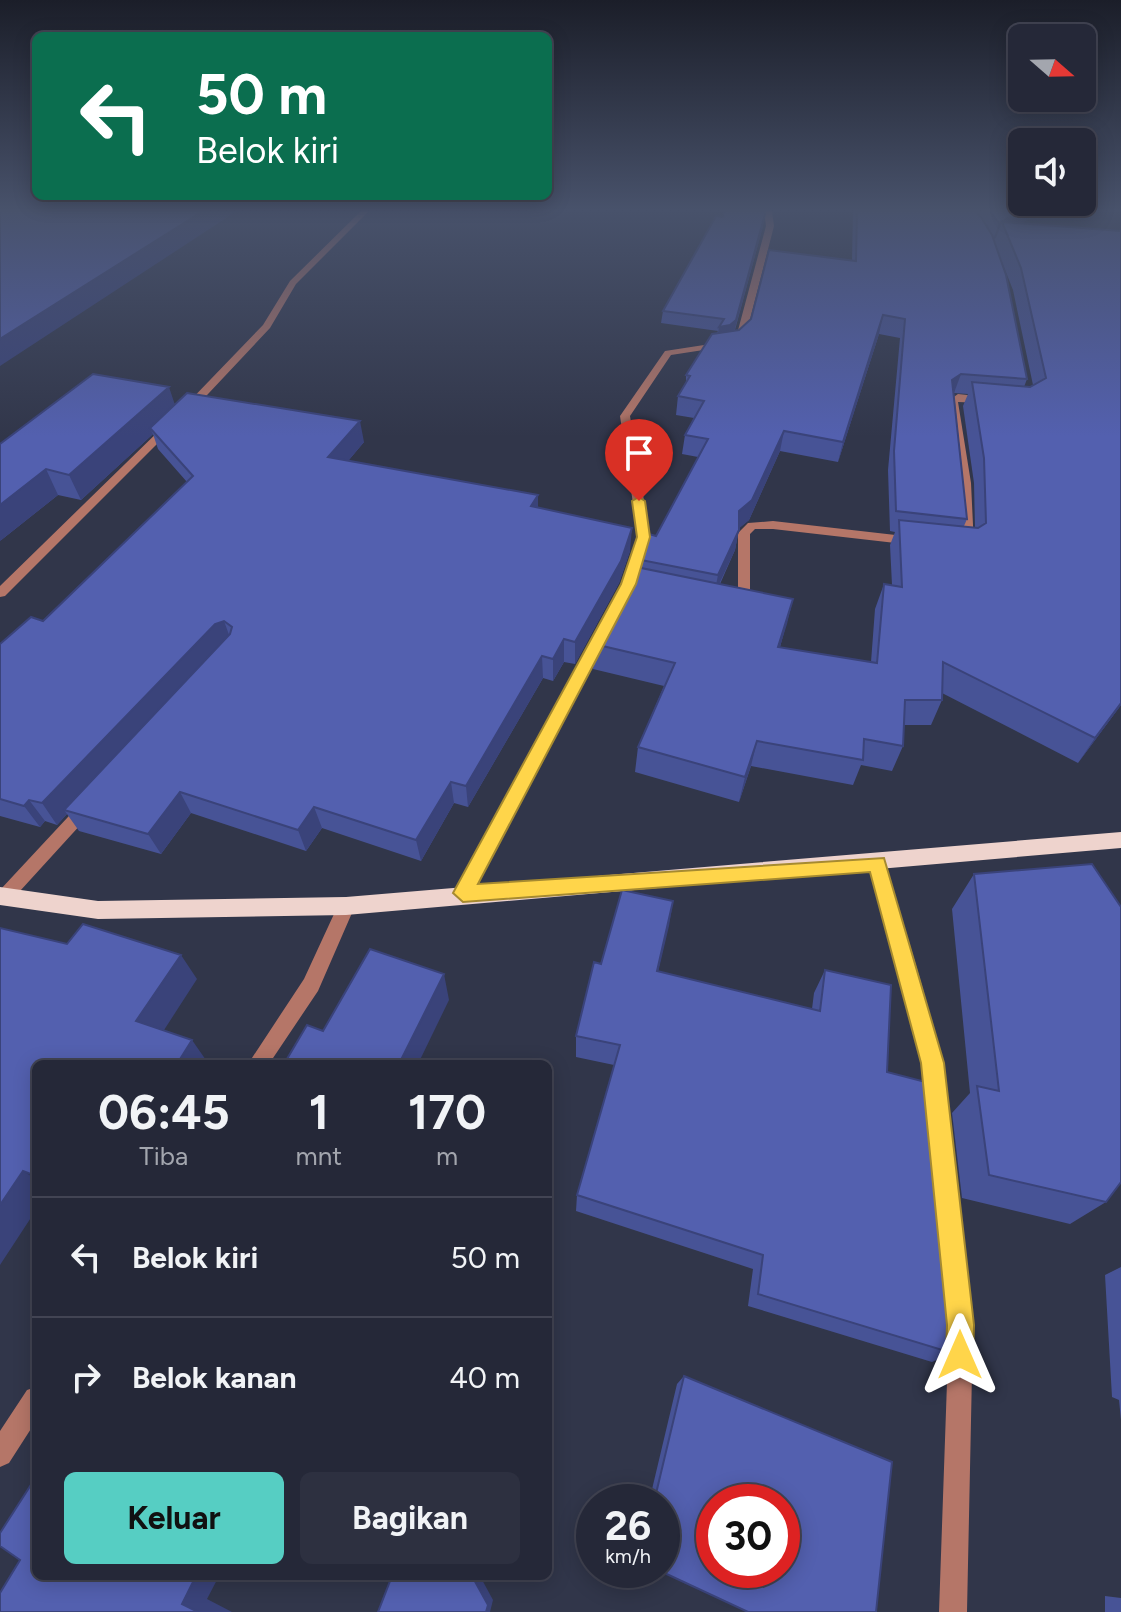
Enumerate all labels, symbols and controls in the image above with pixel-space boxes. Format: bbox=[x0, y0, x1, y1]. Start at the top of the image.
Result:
north arrow bbox=[1008, 24, 1096, 112]
map controls bbox=[1008, 24, 1096, 216]
text: 50 m bbox=[196, 61, 327, 128]
icon: left bbox=[64, 64, 168, 168]
button: sound bbox=[1008, 128, 1096, 216]
text: Belok kiri bbox=[196, 129, 339, 172]
pin bbox=[605, 419, 673, 501]
icon: arrive bbox=[617, 431, 661, 475]
text: 06:45 bbox=[98, 1083, 230, 1141]
text: 1 bbox=[309, 1083, 329, 1141]
text: 170 bbox=[408, 1083, 486, 1141]
text: Tiba bbox=[139, 1140, 188, 1172]
text: mnt bbox=[296, 1140, 342, 1172]
text: m bbox=[436, 1140, 458, 1172]
icon: left bbox=[64, 1235, 108, 1279]
text: Belok kiri bbox=[132, 1239, 258, 1276]
text: 50 m bbox=[451, 1239, 520, 1276]
position arrow bbox=[918, 1313, 1002, 1397]
icon: right bbox=[64, 1355, 108, 1399]
text: Belok kanan bbox=[132, 1359, 297, 1396]
text: 40 m bbox=[449, 1359, 520, 1396]
button: Keluar bbox=[64, 1472, 284, 1564]
button: Bagikan bbox=[300, 1472, 520, 1564]
speed limit sign: 30 bbox=[696, 1484, 800, 1588]
text: 26 bbox=[605, 1502, 651, 1550]
text: km/h bbox=[605, 1544, 651, 1568]

